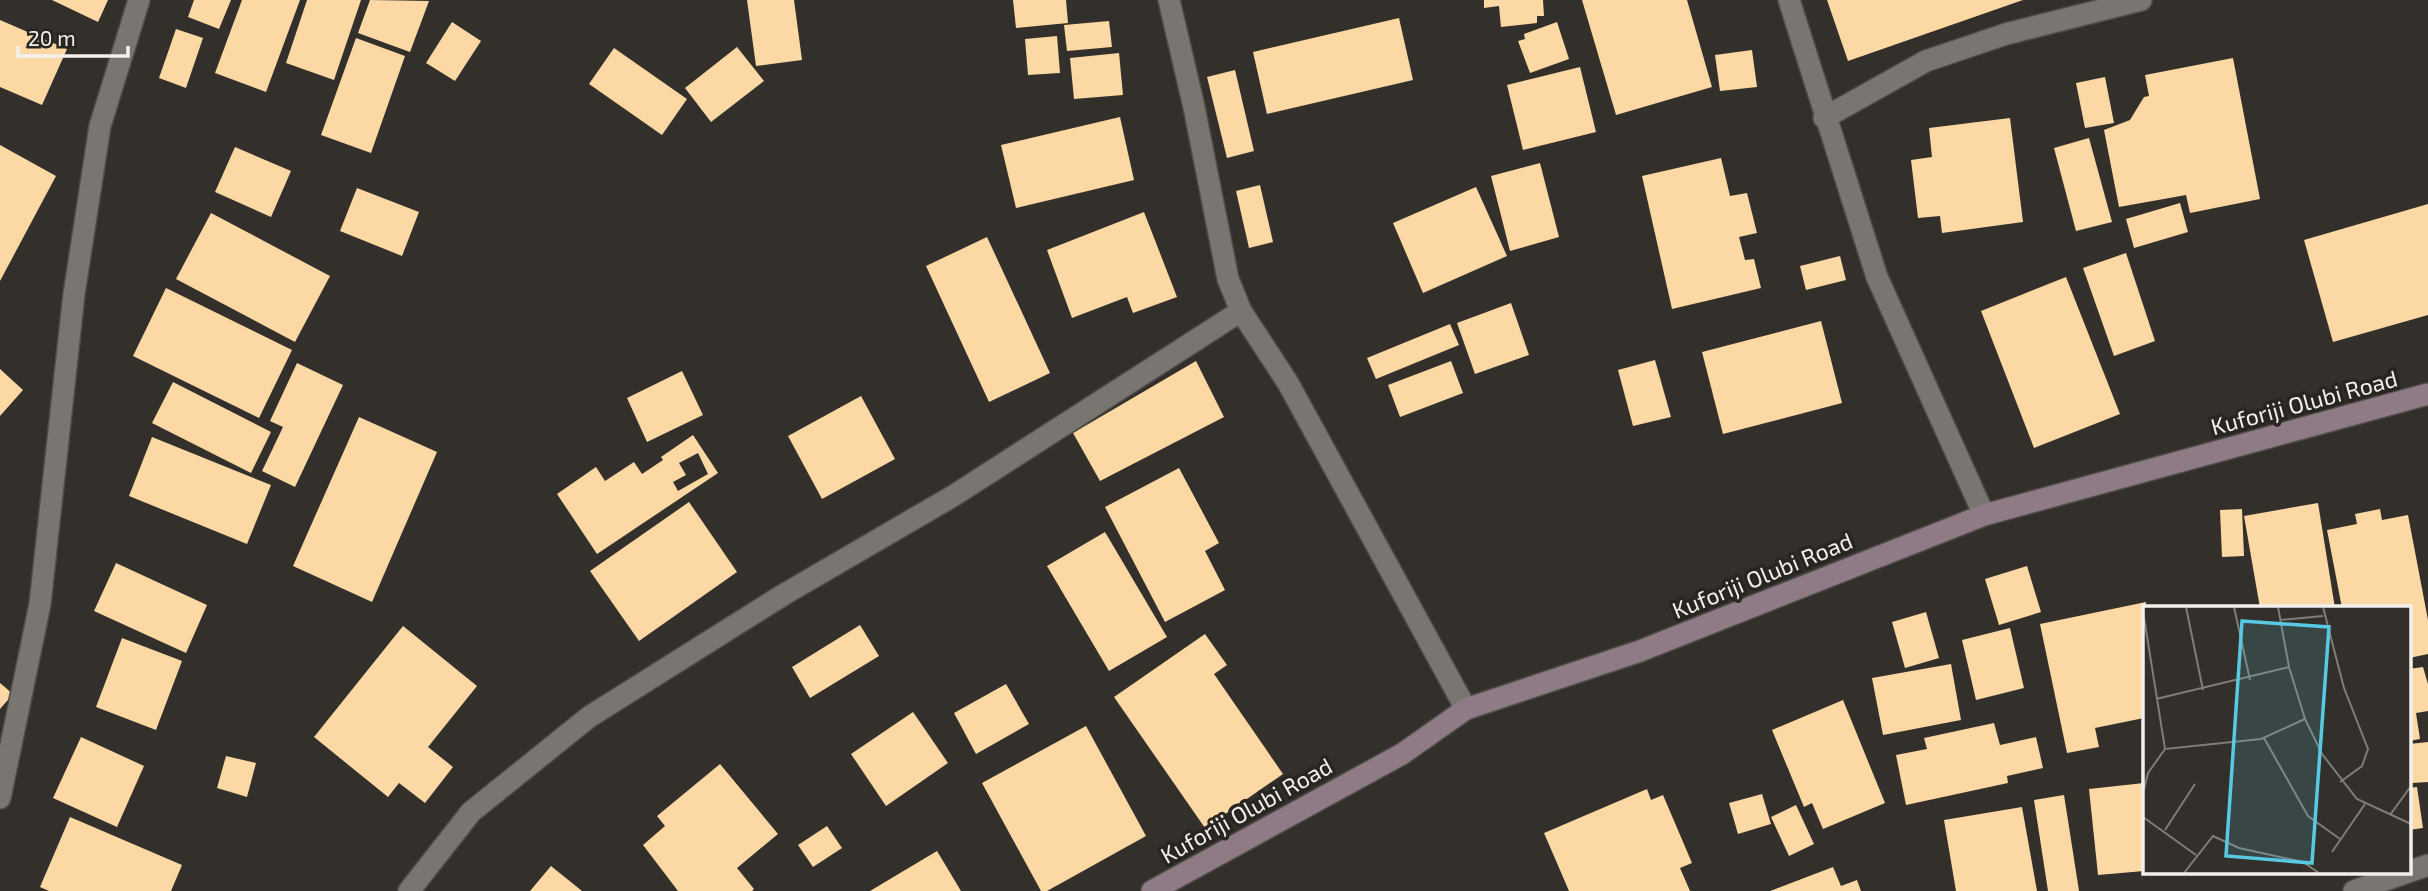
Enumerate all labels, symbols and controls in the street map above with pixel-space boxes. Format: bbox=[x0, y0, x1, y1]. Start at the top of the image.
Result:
scale bar bbox=[18, 14, 128, 58]
text: 20 m bbox=[28, 25, 76, 50]
street label: Kuforiji Olubi Road bbox=[2208, 364, 2400, 440]
street label: Kuforiji Olubi Road bbox=[1668, 526, 1856, 624]
inset map bbox=[2143, 606, 2410, 874]
street label: Kuforiji Olubi Road bbox=[1155, 751, 1337, 869]

